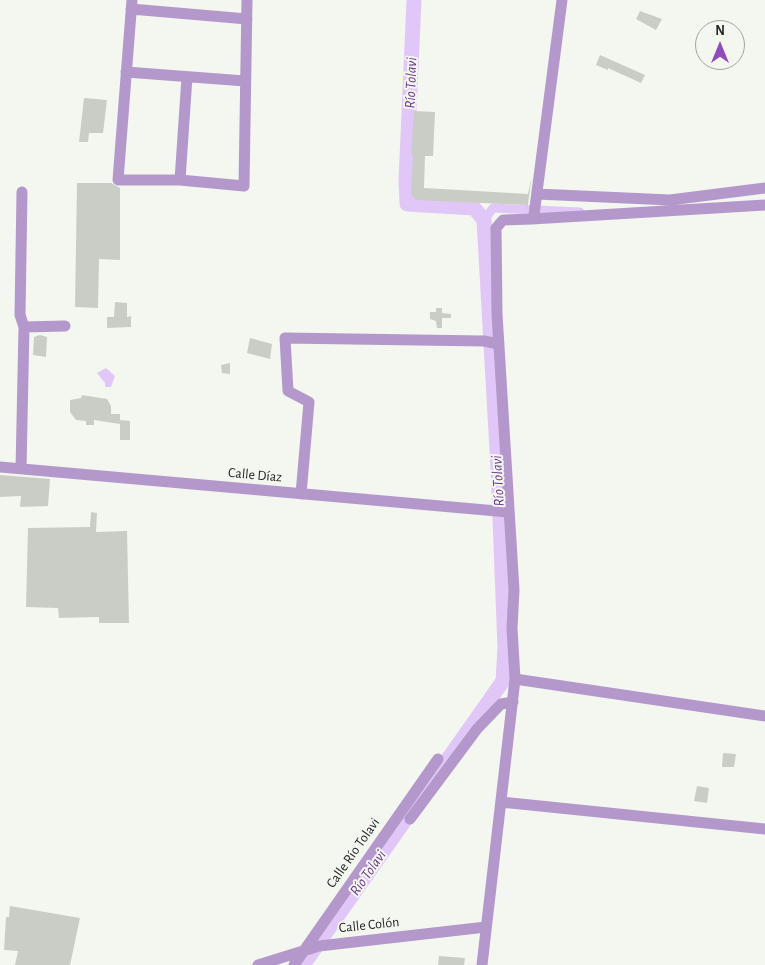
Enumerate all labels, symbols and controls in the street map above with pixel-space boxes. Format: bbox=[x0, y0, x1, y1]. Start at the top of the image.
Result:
north arrow bbox=[695, 20, 745, 70]
text: N bbox=[715, 24, 725, 38]
water label: Río Tolavi bbox=[401, 57, 421, 109]
water label: Río Tolavi bbox=[488, 455, 508, 507]
street label: Calle Díaz bbox=[227, 464, 283, 486]
street label: Calle Río Tolavi bbox=[323, 815, 383, 891]
water label: Río Tolavi bbox=[346, 847, 390, 899]
street label: Calle Colón bbox=[338, 913, 400, 937]

